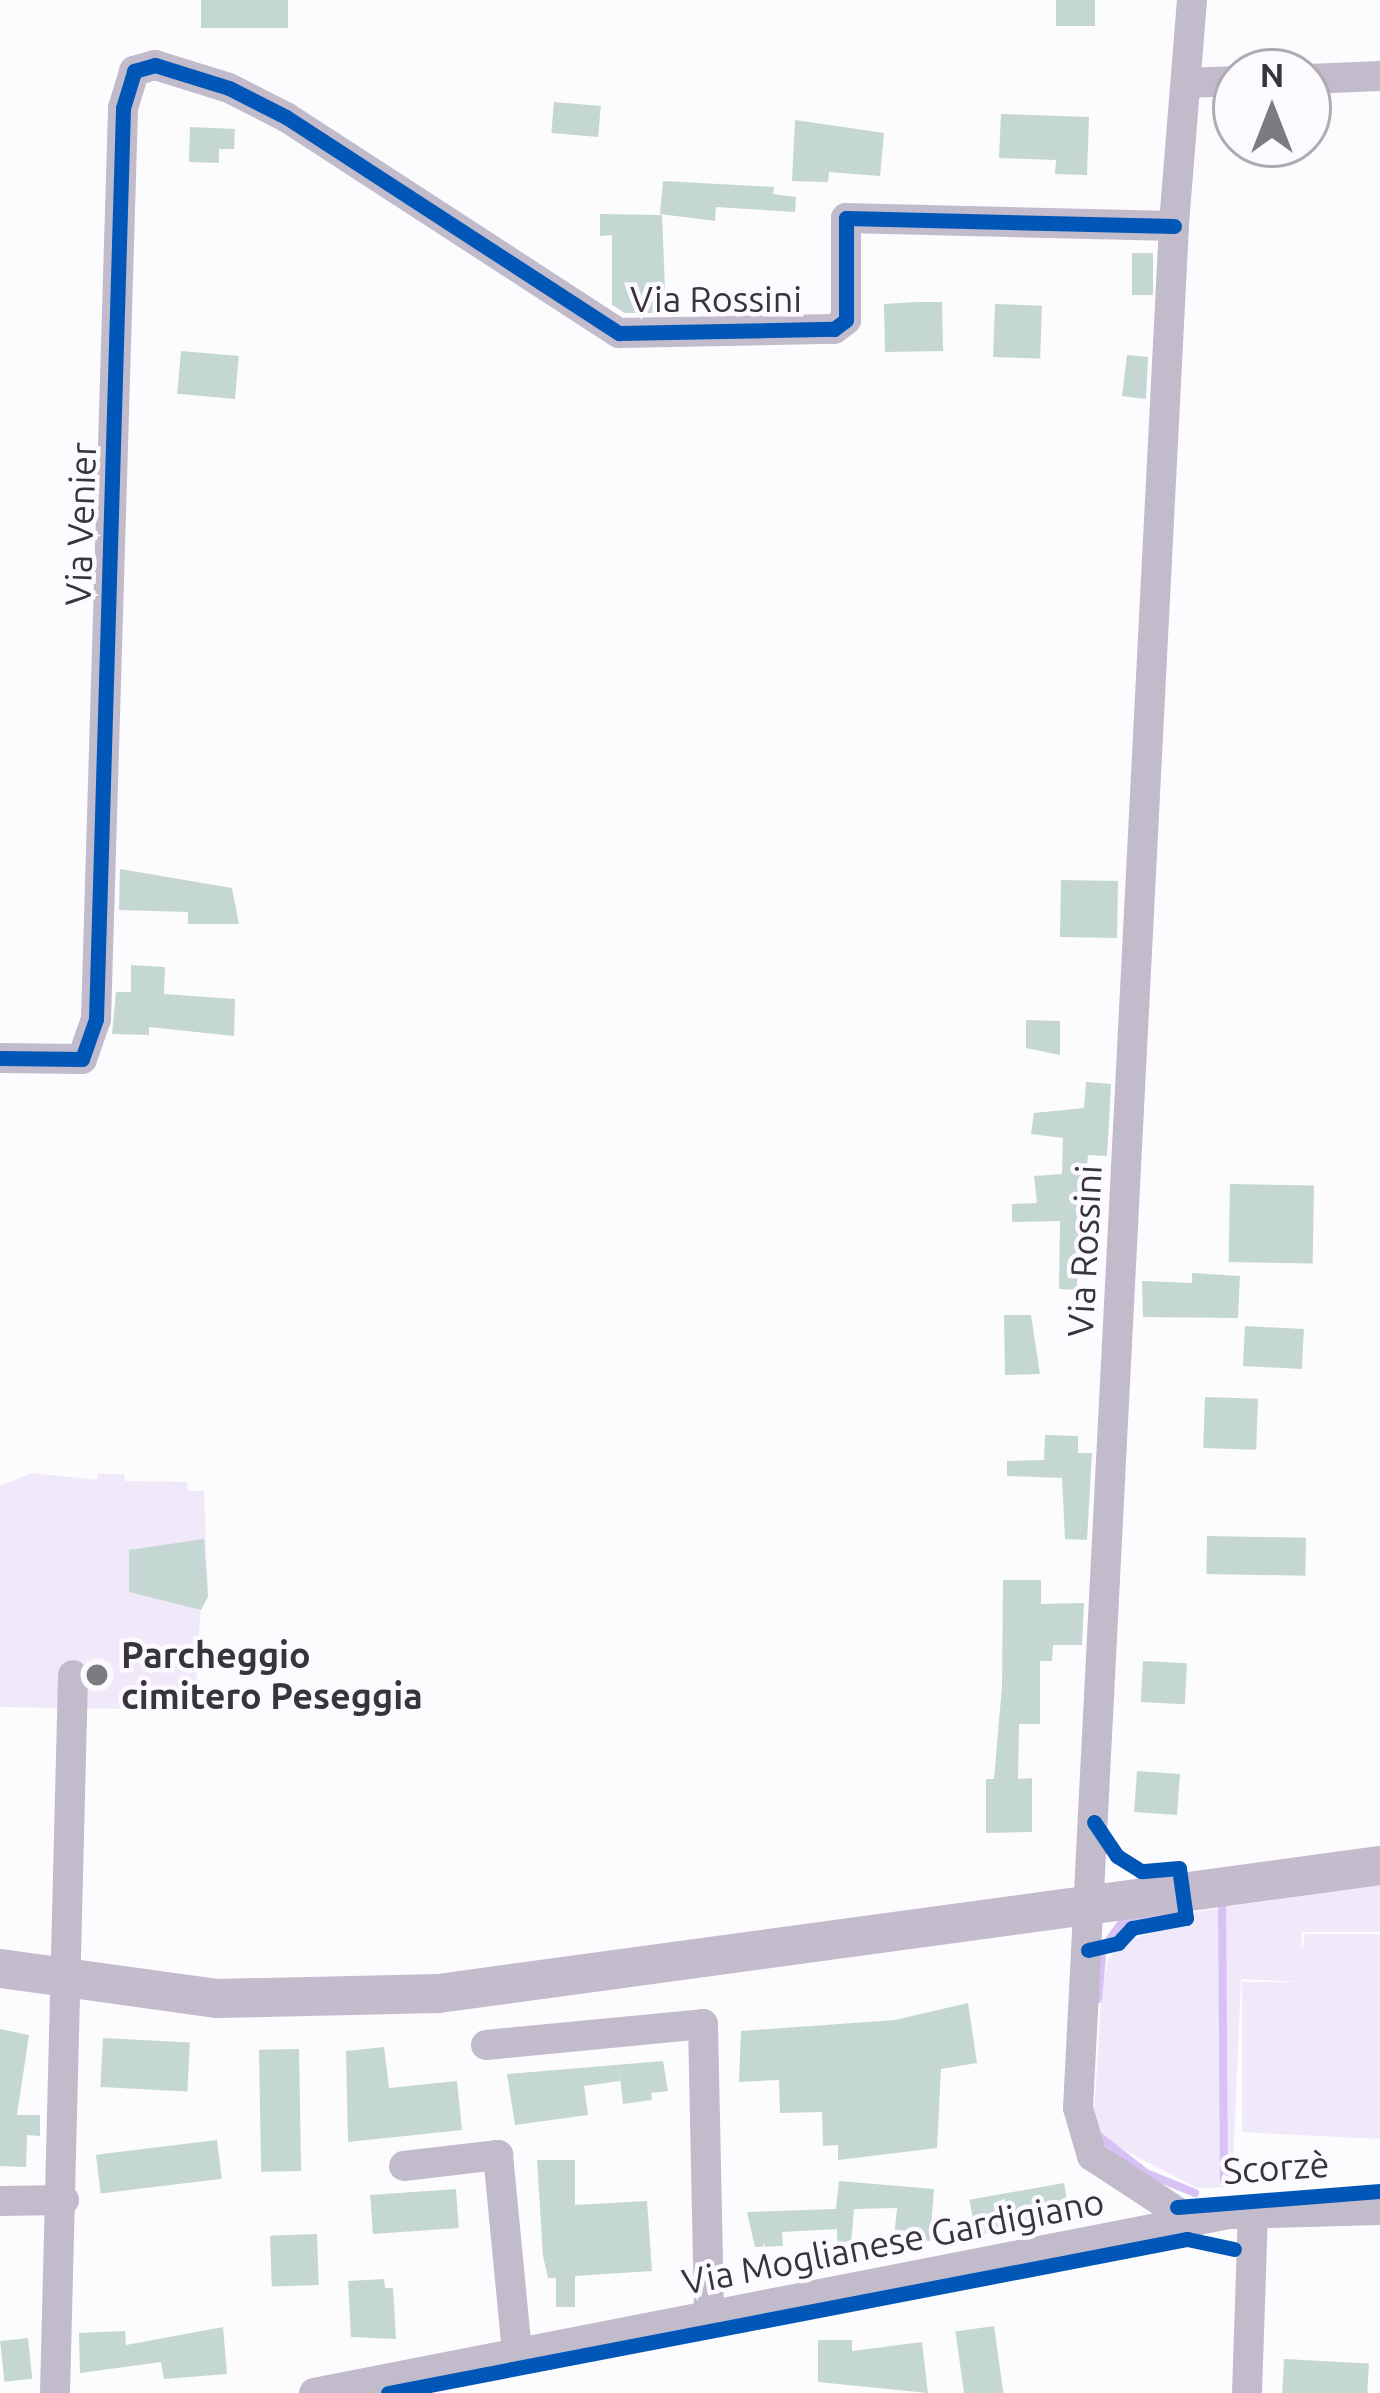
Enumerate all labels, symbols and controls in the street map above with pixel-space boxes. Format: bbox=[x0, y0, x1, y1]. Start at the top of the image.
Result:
north arrow bbox=[1212, 48, 1332, 168]
text: N bbox=[1260, 56, 1284, 93]
street label: Via Rossini bbox=[630, 277, 802, 321]
street label: Via Venier bbox=[56, 441, 104, 607]
street label: Via Rossini bbox=[1058, 1164, 1110, 1338]
place label: Parcheggio cimitero Peseggia bbox=[121, 1632, 423, 1717]
marker: Parcheggio cimitero Peseggia bbox=[84, 1662, 110, 1688]
street label: Scorzè bbox=[1221, 2142, 1331, 2192]
street label: Via Moglianese Gardigiano bbox=[678, 2179, 1108, 2303]

